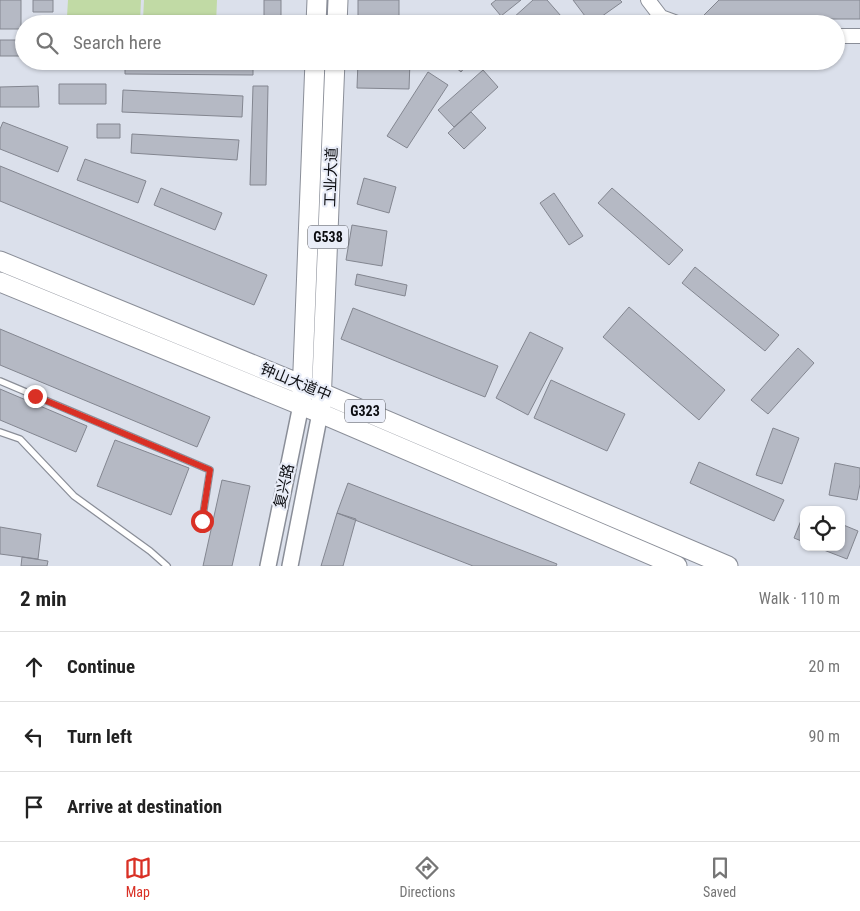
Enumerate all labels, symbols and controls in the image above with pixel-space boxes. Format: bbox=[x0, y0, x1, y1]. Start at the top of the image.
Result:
search box bbox=[15, 15, 845, 70]
icon: search bbox=[33, 29, 61, 57]
text: Search here bbox=[73, 31, 161, 54]
street label: 工业大道 bbox=[321, 147, 341, 207]
road number: G538 bbox=[308, 226, 348, 248]
street label: 钟山大道中 bbox=[258, 360, 334, 404]
route end bbox=[24, 385, 47, 408]
road number: G323 bbox=[345, 400, 385, 422]
street label: 复兴路 bbox=[271, 462, 297, 510]
map controls bbox=[800, 506, 845, 551]
button: locate bbox=[800, 506, 845, 551]
route start bbox=[191, 510, 214, 533]
text: 2 min bbox=[20, 587, 67, 611]
text: Walk · 110 m bbox=[759, 589, 840, 608]
icon: ahead bbox=[20, 653, 48, 681]
text: Continue bbox=[67, 655, 135, 678]
text: 20 m bbox=[808, 657, 840, 676]
icon: left bbox=[20, 723, 48, 751]
text: Turn left bbox=[67, 725, 132, 748]
text: 90 m bbox=[808, 727, 840, 746]
icon: arrive bbox=[20, 793, 48, 821]
text: Arrive at destination bbox=[67, 795, 222, 818]
tab: Map bbox=[124, 854, 152, 900]
tab: Directions bbox=[399, 854, 455, 900]
tab: Saved bbox=[703, 854, 736, 900]

